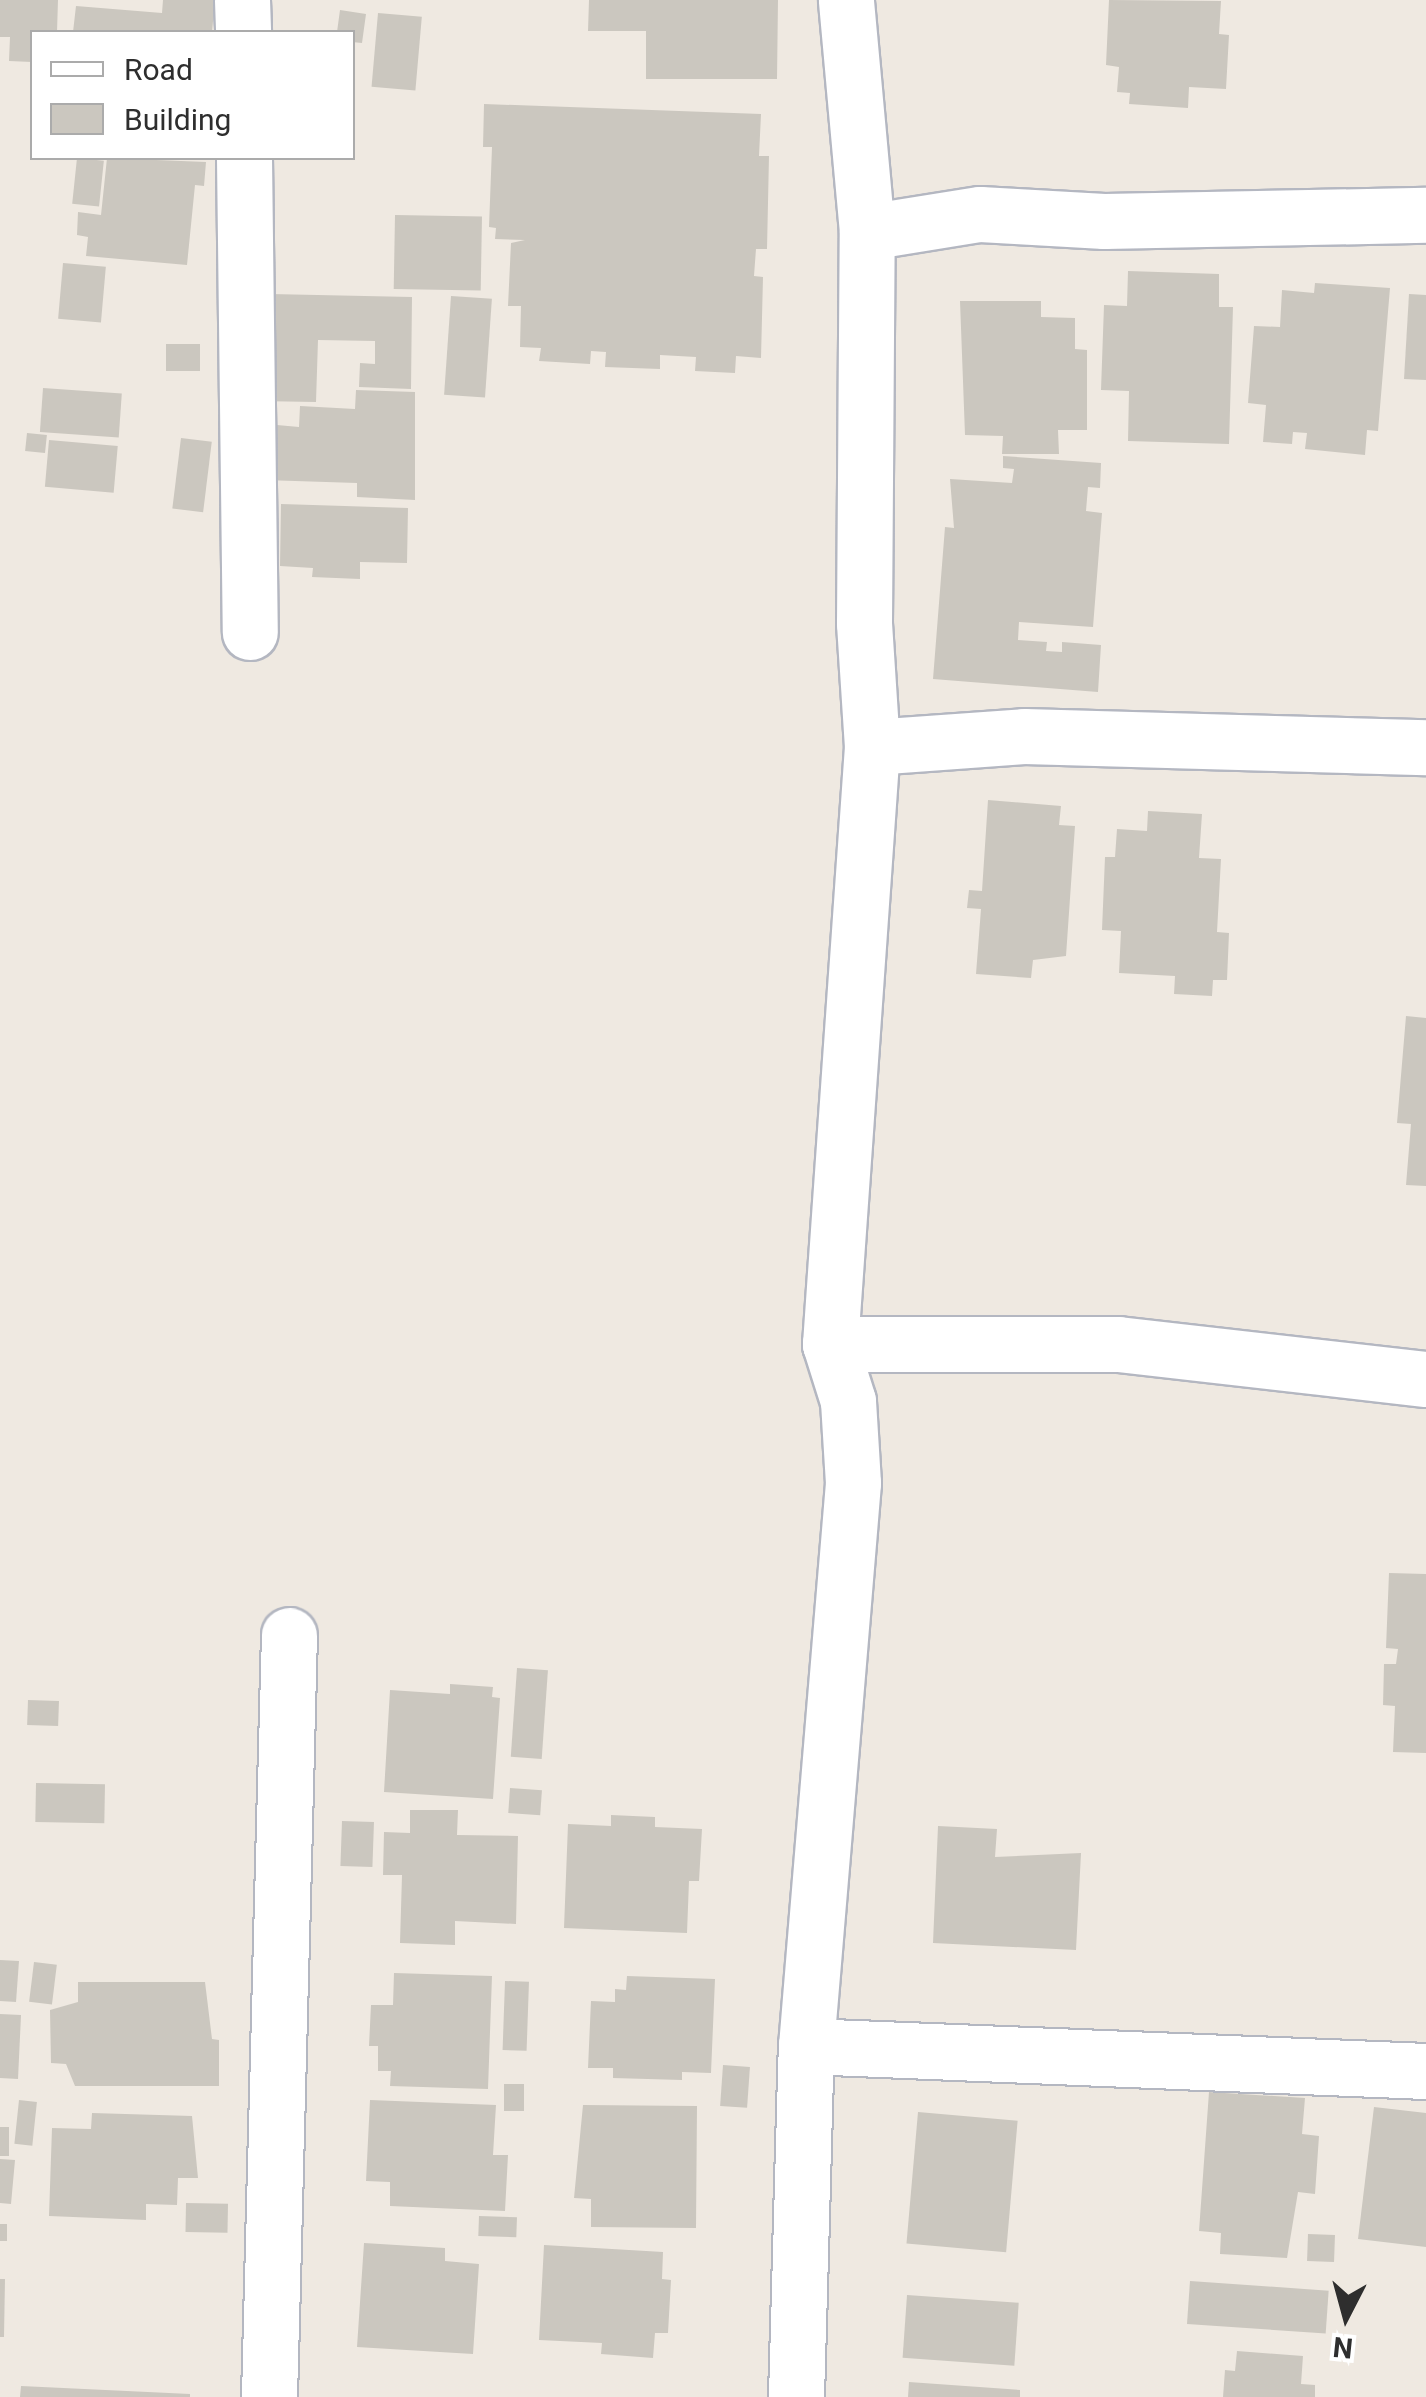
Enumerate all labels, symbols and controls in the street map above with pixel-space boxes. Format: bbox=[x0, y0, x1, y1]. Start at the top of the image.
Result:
legend bbox=[30, 30, 355, 160]
text: Road bbox=[124, 52, 193, 87]
text: Building bbox=[124, 102, 231, 137]
north arrow bbox=[1296, 2267, 1396, 2367]
text: N bbox=[1331, 2330, 1354, 2365]

